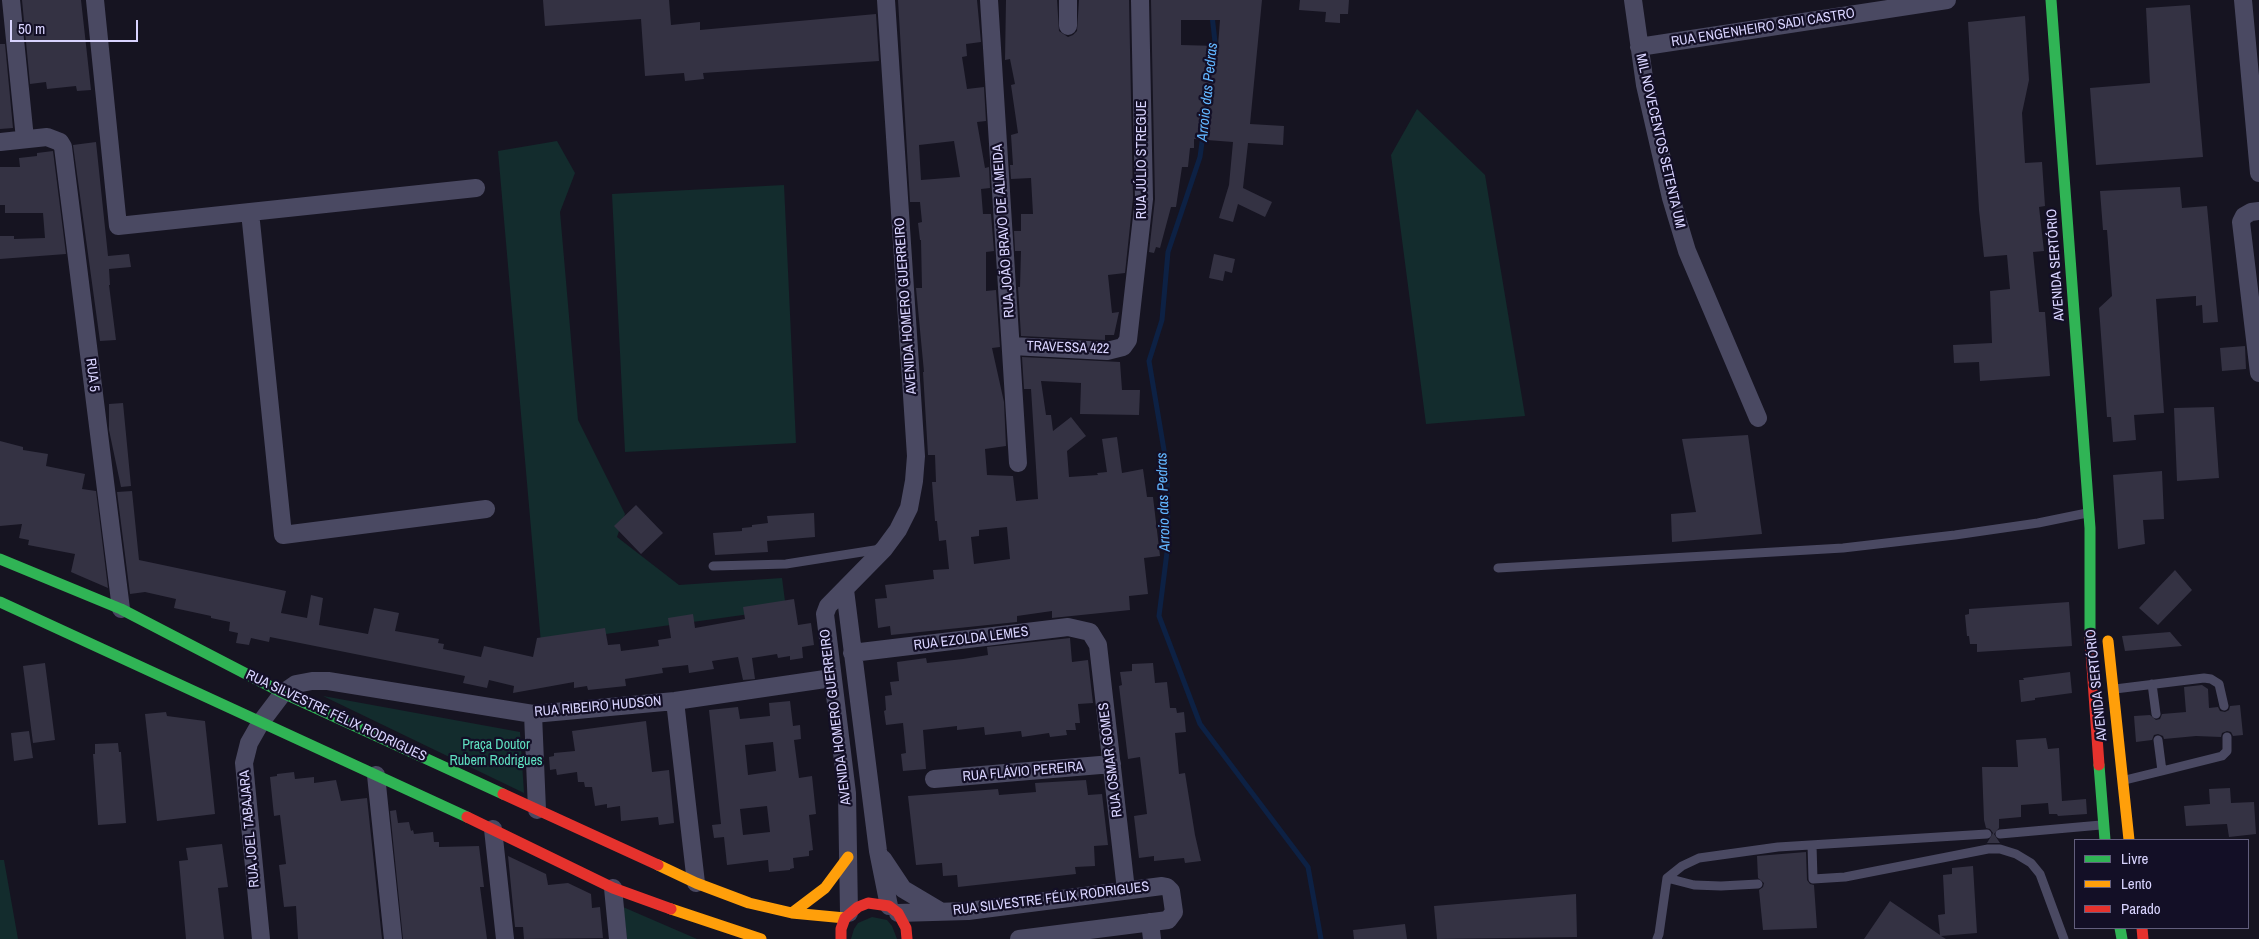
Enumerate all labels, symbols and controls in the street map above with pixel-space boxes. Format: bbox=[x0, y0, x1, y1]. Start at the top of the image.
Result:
street label: RUA ENGENHEIRO SADI CASTRO bbox=[1670, 5, 1856, 51]
scale bar bbox=[12, 10, 140, 42]
text: 50 m bbox=[18, 18, 45, 39]
water label: Arroio das Pedras bbox=[1194, 42, 1222, 142]
street label: MIL NOVECENTOS SETENTA UM bbox=[1632, 52, 1688, 230]
street label: RUA JÚLIO STREGUE bbox=[1134, 101, 1150, 219]
street label: RUA JOÃO BRAVO DE ALMEIDA bbox=[990, 144, 1018, 318]
street label: AVENIDA SERTÓRIO bbox=[2044, 208, 2068, 322]
street label: AVENIDA HOMERO GUERREIRO bbox=[891, 217, 921, 395]
street label: TRAVESSA 422 bbox=[1026, 338, 1110, 358]
street label: RUA 5 bbox=[82, 357, 102, 393]
water label: Arroio das Pedras bbox=[1153, 452, 1175, 552]
street label: RUA EZOLDA LEMES bbox=[913, 624, 1029, 654]
street label: AVENIDA HOMERO GUERREIRO bbox=[817, 628, 855, 806]
street label: AVENIDA SERTÓRIO bbox=[2083, 628, 2111, 742]
street label: RUA SILVESTRE FÉLIX RODRIGUES bbox=[243, 667, 429, 765]
street label: RUA RIBEIRO HUDSON bbox=[534, 693, 662, 721]
street label: RUA OSMAR GOMES bbox=[1096, 702, 1126, 818]
park label: Praça Doutor Rubem Rodrigues bbox=[449, 737, 543, 770]
street label: RUA FLÁVIO PEREIRA bbox=[962, 758, 1084, 786]
street label: RUA JOEL TABAJARA bbox=[236, 770, 264, 888]
legend bbox=[2074, 839, 2249, 929]
text: Livre bbox=[2121, 848, 2148, 869]
text: Lento bbox=[2121, 873, 2152, 894]
street label: RUA SILVESTRE FÉLIX RODRIGUES bbox=[952, 879, 1150, 919]
text: Parado bbox=[2121, 898, 2161, 919]

